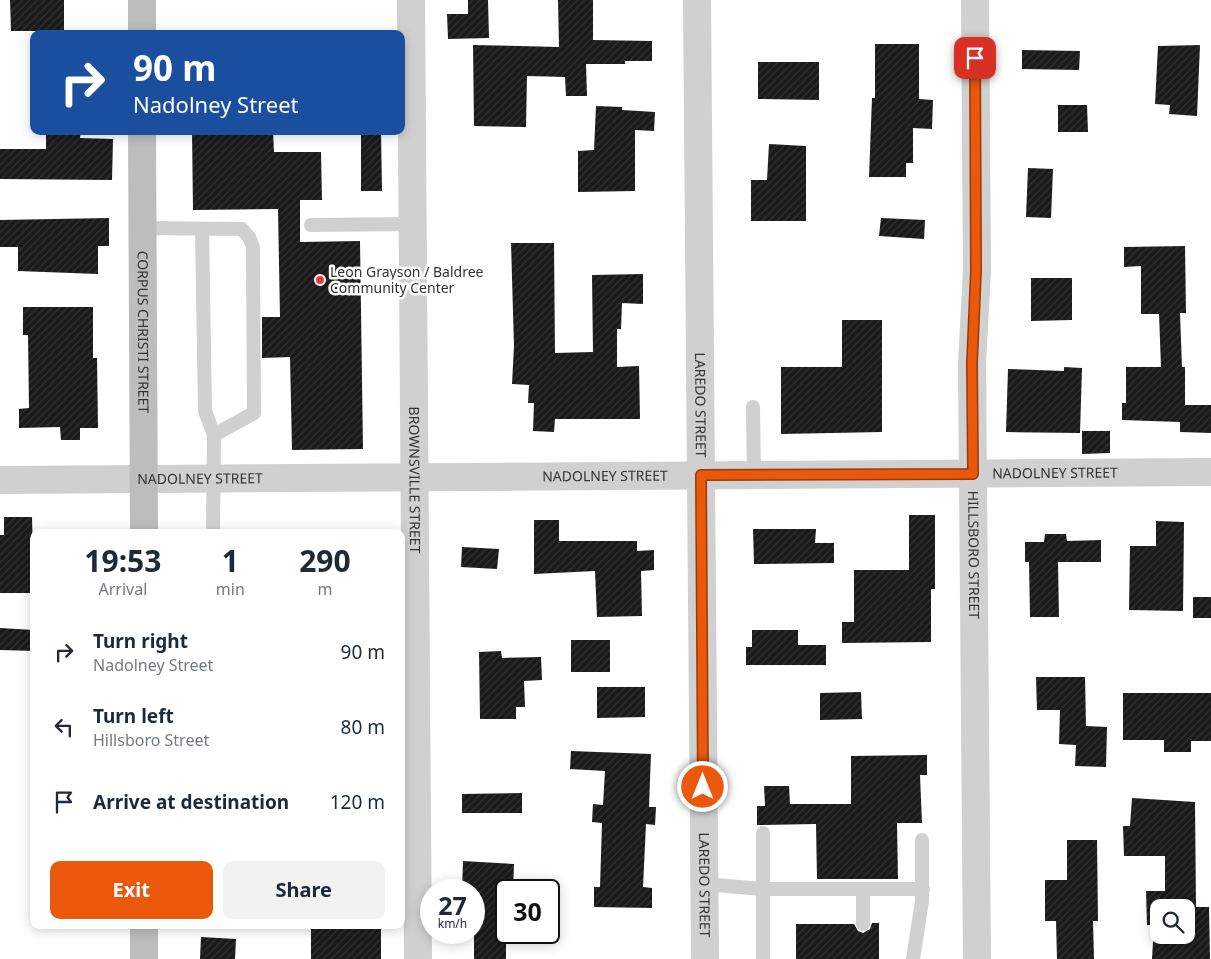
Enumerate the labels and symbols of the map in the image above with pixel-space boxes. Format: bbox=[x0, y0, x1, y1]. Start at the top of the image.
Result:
pin bbox=[954, 37, 996, 79]
street label: CORPUS CHRISTI STREET bbox=[134, 251, 153, 413]
place label: Leon Grayson / Baldree Community Center bbox=[330, 262, 484, 297]
marker: Leon Grayson / Baldree Community Center bbox=[314, 274, 326, 286]
street label: LAREDO STREET bbox=[691, 352, 711, 458]
street label: BROWNSVILLE STREET bbox=[405, 406, 425, 554]
street label: NADOLNEY STREET bbox=[992, 463, 1118, 482]
street label: NADOLNEY STREET bbox=[542, 466, 668, 485]
street label: NADOLNEY STREET bbox=[137, 468, 263, 488]
street label: HILLSBORO STREET bbox=[964, 491, 984, 619]
position arrow bbox=[676, 760, 728, 812]
street label: LAREDO STREET bbox=[695, 832, 715, 938]
speed limit sign: 30 bbox=[495, 879, 560, 944]

